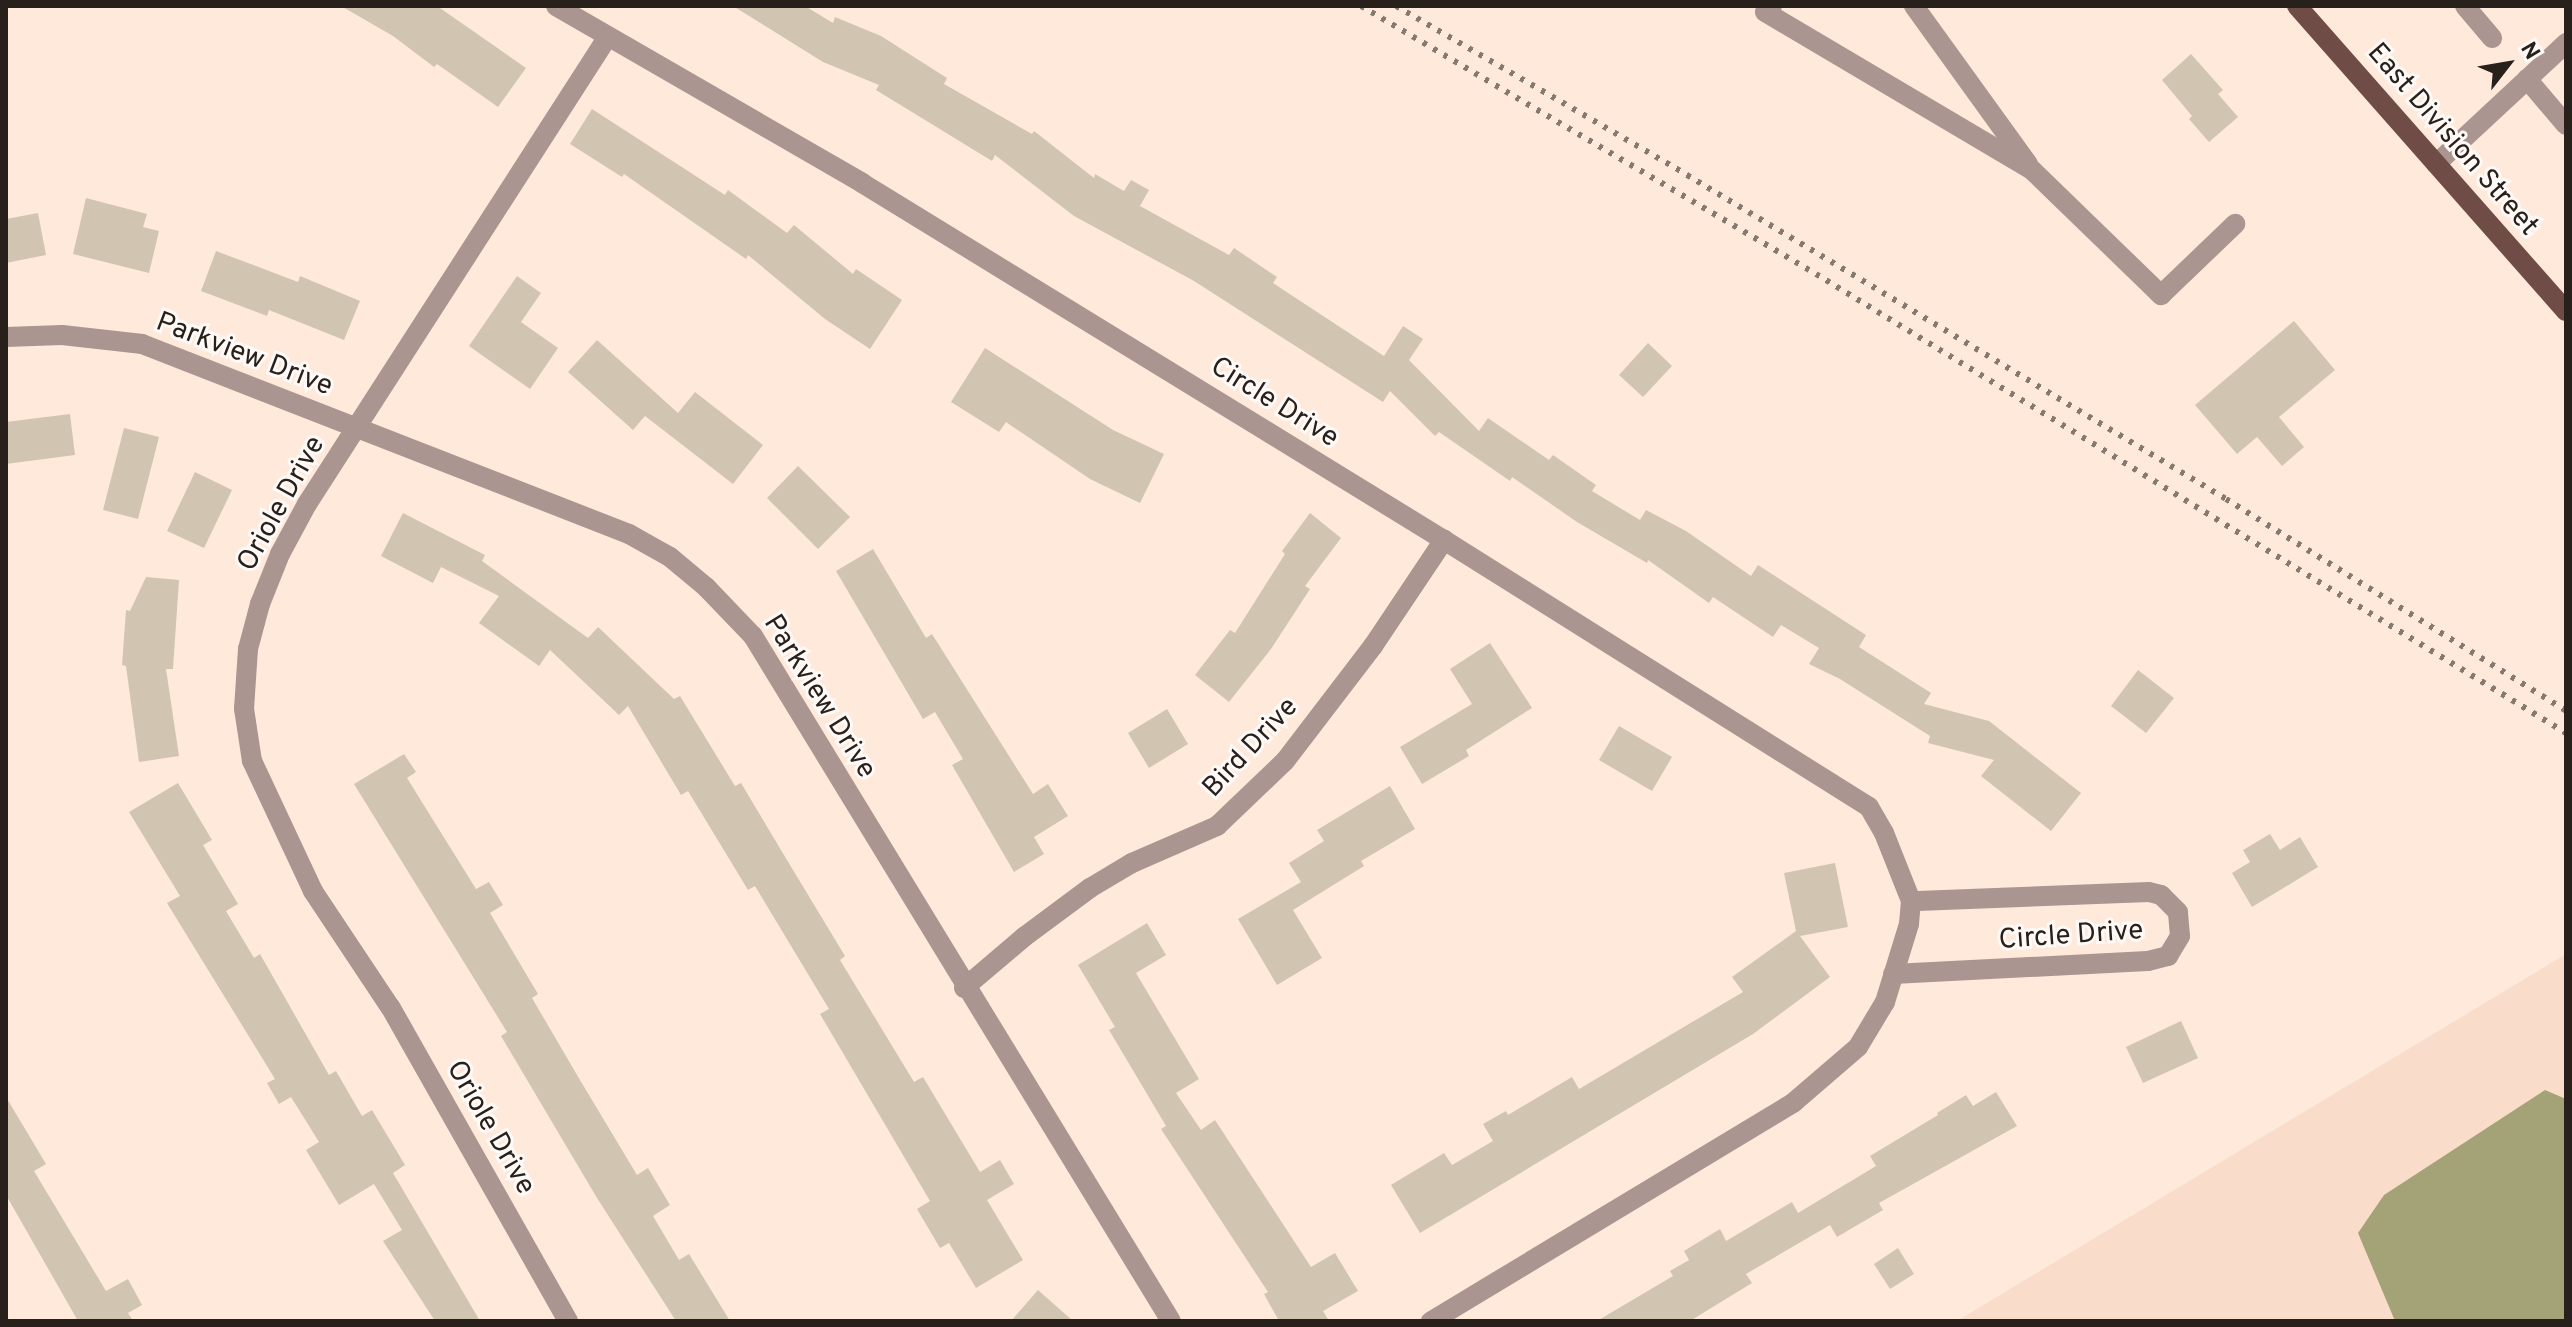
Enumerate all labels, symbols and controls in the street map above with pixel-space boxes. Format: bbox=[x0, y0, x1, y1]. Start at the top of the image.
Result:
north arrow bbox=[2468, 24, 2548, 104]
street label: East Division Street bbox=[2359, 37, 2545, 243]
text: N bbox=[2513, 38, 2545, 65]
street label: Parkview Drive bbox=[151, 306, 337, 404]
street label: Circle Drive bbox=[1204, 350, 1344, 456]
street label: Oriole Drive bbox=[231, 431, 333, 577]
street label: Parkview Drive bbox=[755, 609, 883, 785]
street label: Bird Drive bbox=[1196, 691, 1306, 805]
street label: Circle Drive bbox=[1998, 914, 2144, 958]
street label: Oriole Drive bbox=[438, 1055, 542, 1201]

